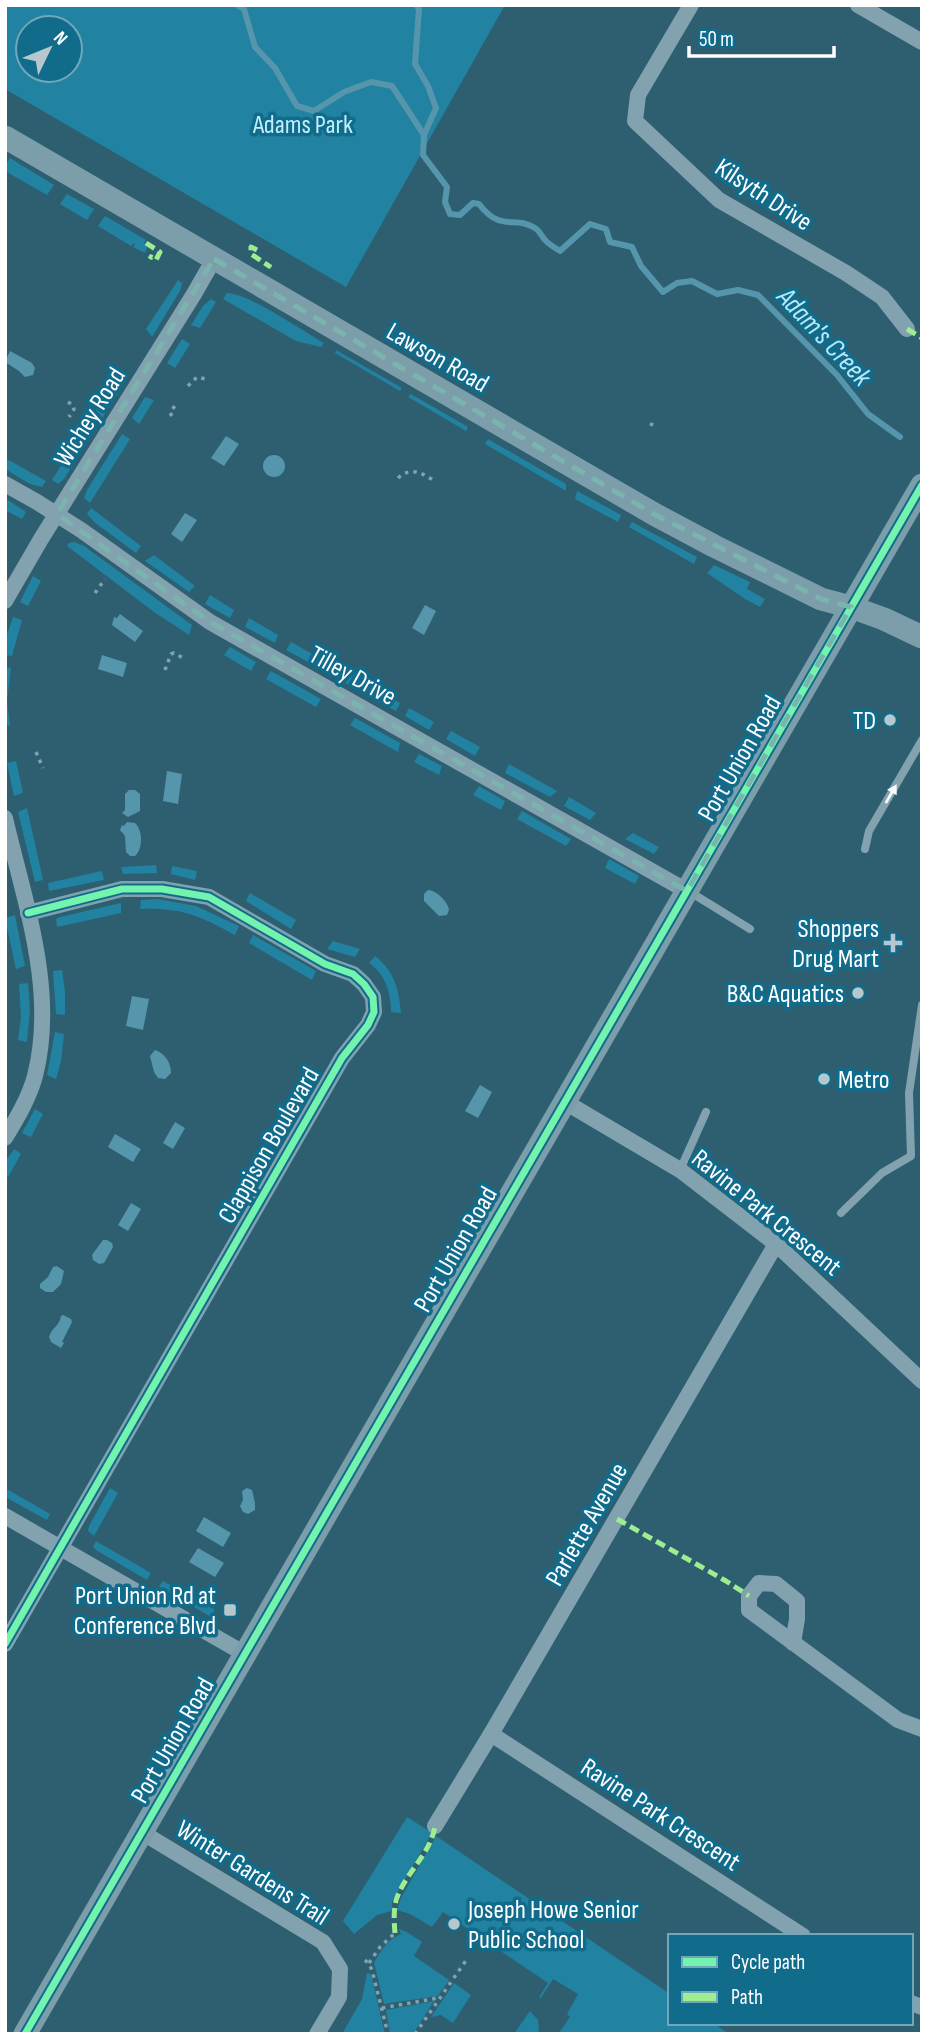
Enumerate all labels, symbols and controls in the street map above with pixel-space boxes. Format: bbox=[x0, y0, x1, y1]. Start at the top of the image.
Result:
north arrow bbox=[14, 14, 84, 84]
scale bar bbox=[689, 14, 834, 58]
text: N bbox=[48, 27, 72, 50]
text: 50 m bbox=[699, 27, 734, 52]
park label: Adams Park bbox=[252, 110, 353, 141]
street label: Kilsyth Drive bbox=[709, 152, 818, 238]
water label: Adam's Creek bbox=[769, 280, 879, 394]
street label: Lawson Road bbox=[381, 317, 494, 400]
street label: Wichey Road bbox=[48, 362, 133, 473]
street label: Tilley Drive bbox=[303, 640, 401, 713]
street label: Port Union Road bbox=[692, 690, 789, 827]
place label: TD bbox=[853, 706, 876, 737]
marker: TD bbox=[882, 712, 898, 728]
one-way arrow bbox=[885, 784, 897, 803]
place label: Shoppers Drug Mart bbox=[792, 914, 879, 975]
marker: Shoppers Drug Mart bbox=[885, 935, 901, 951]
place label: B&C Aquatics bbox=[727, 979, 844, 1010]
marker: B&C Aquatics bbox=[850, 985, 866, 1001]
street label: Clappison Boulevard bbox=[212, 1062, 327, 1229]
place label: Metro bbox=[838, 1065, 890, 1096]
marker: Metro bbox=[816, 1071, 832, 1087]
street label: Ravine Park Crescent bbox=[685, 1143, 847, 1283]
street label: Port Union Road bbox=[408, 1181, 505, 1318]
street label: Parlette Avenue bbox=[540, 1458, 635, 1592]
place label: Port Union Rd at Conference Blvd bbox=[74, 1581, 216, 1642]
marker: Port Union Rd at Conference Blvd bbox=[222, 1602, 238, 1618]
street label: Port Union Road bbox=[125, 1672, 222, 1809]
street label: Ravine Park Crescent bbox=[575, 1752, 746, 1878]
street label: Winter Gardens Trail bbox=[170, 1814, 334, 1933]
place label: Joseph Howe Senior Public School bbox=[467, 1895, 639, 1956]
marker: Joseph Howe Senior Public School bbox=[446, 1916, 462, 1932]
legend bbox=[668, 1934, 913, 2025]
text: Cycle path bbox=[731, 1950, 805, 1975]
text: Path bbox=[731, 1985, 763, 2010]

